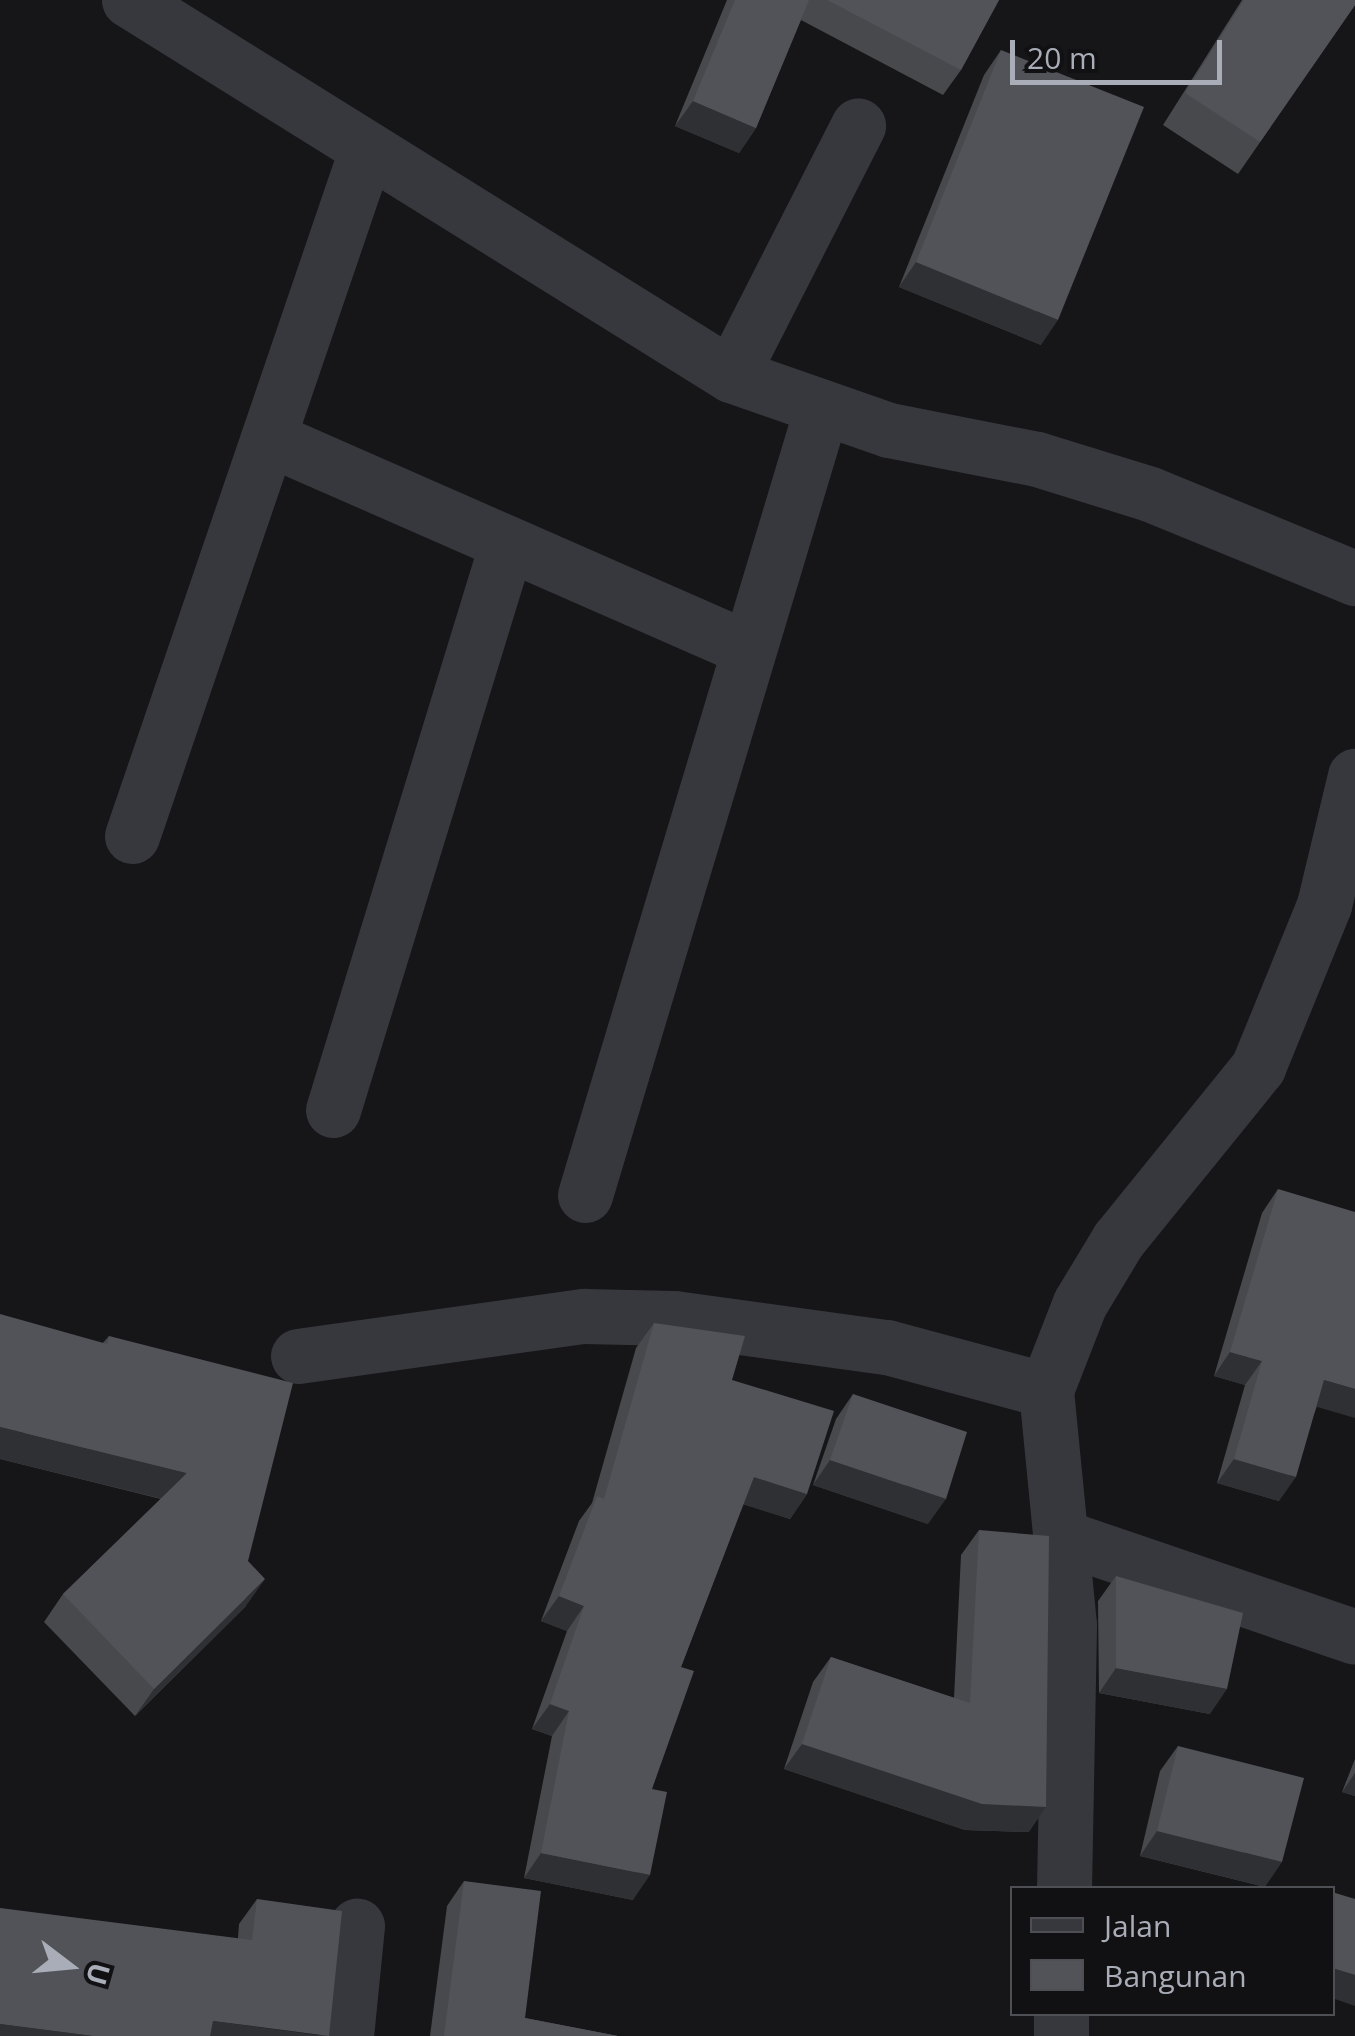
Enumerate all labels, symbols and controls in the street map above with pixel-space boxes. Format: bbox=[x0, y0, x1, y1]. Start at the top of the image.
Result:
scale bar bbox=[1015, 20, 1228, 82]
text: 20 m bbox=[1027, 37, 1097, 78]
legend bbox=[1010, 1886, 1335, 2016]
text: Jalan bbox=[1104, 1905, 1171, 1946]
north arrow bbox=[20, 1916, 120, 2016]
text: Bangunan bbox=[1104, 1955, 1247, 1996]
text: U bbox=[78, 1959, 120, 1990]

